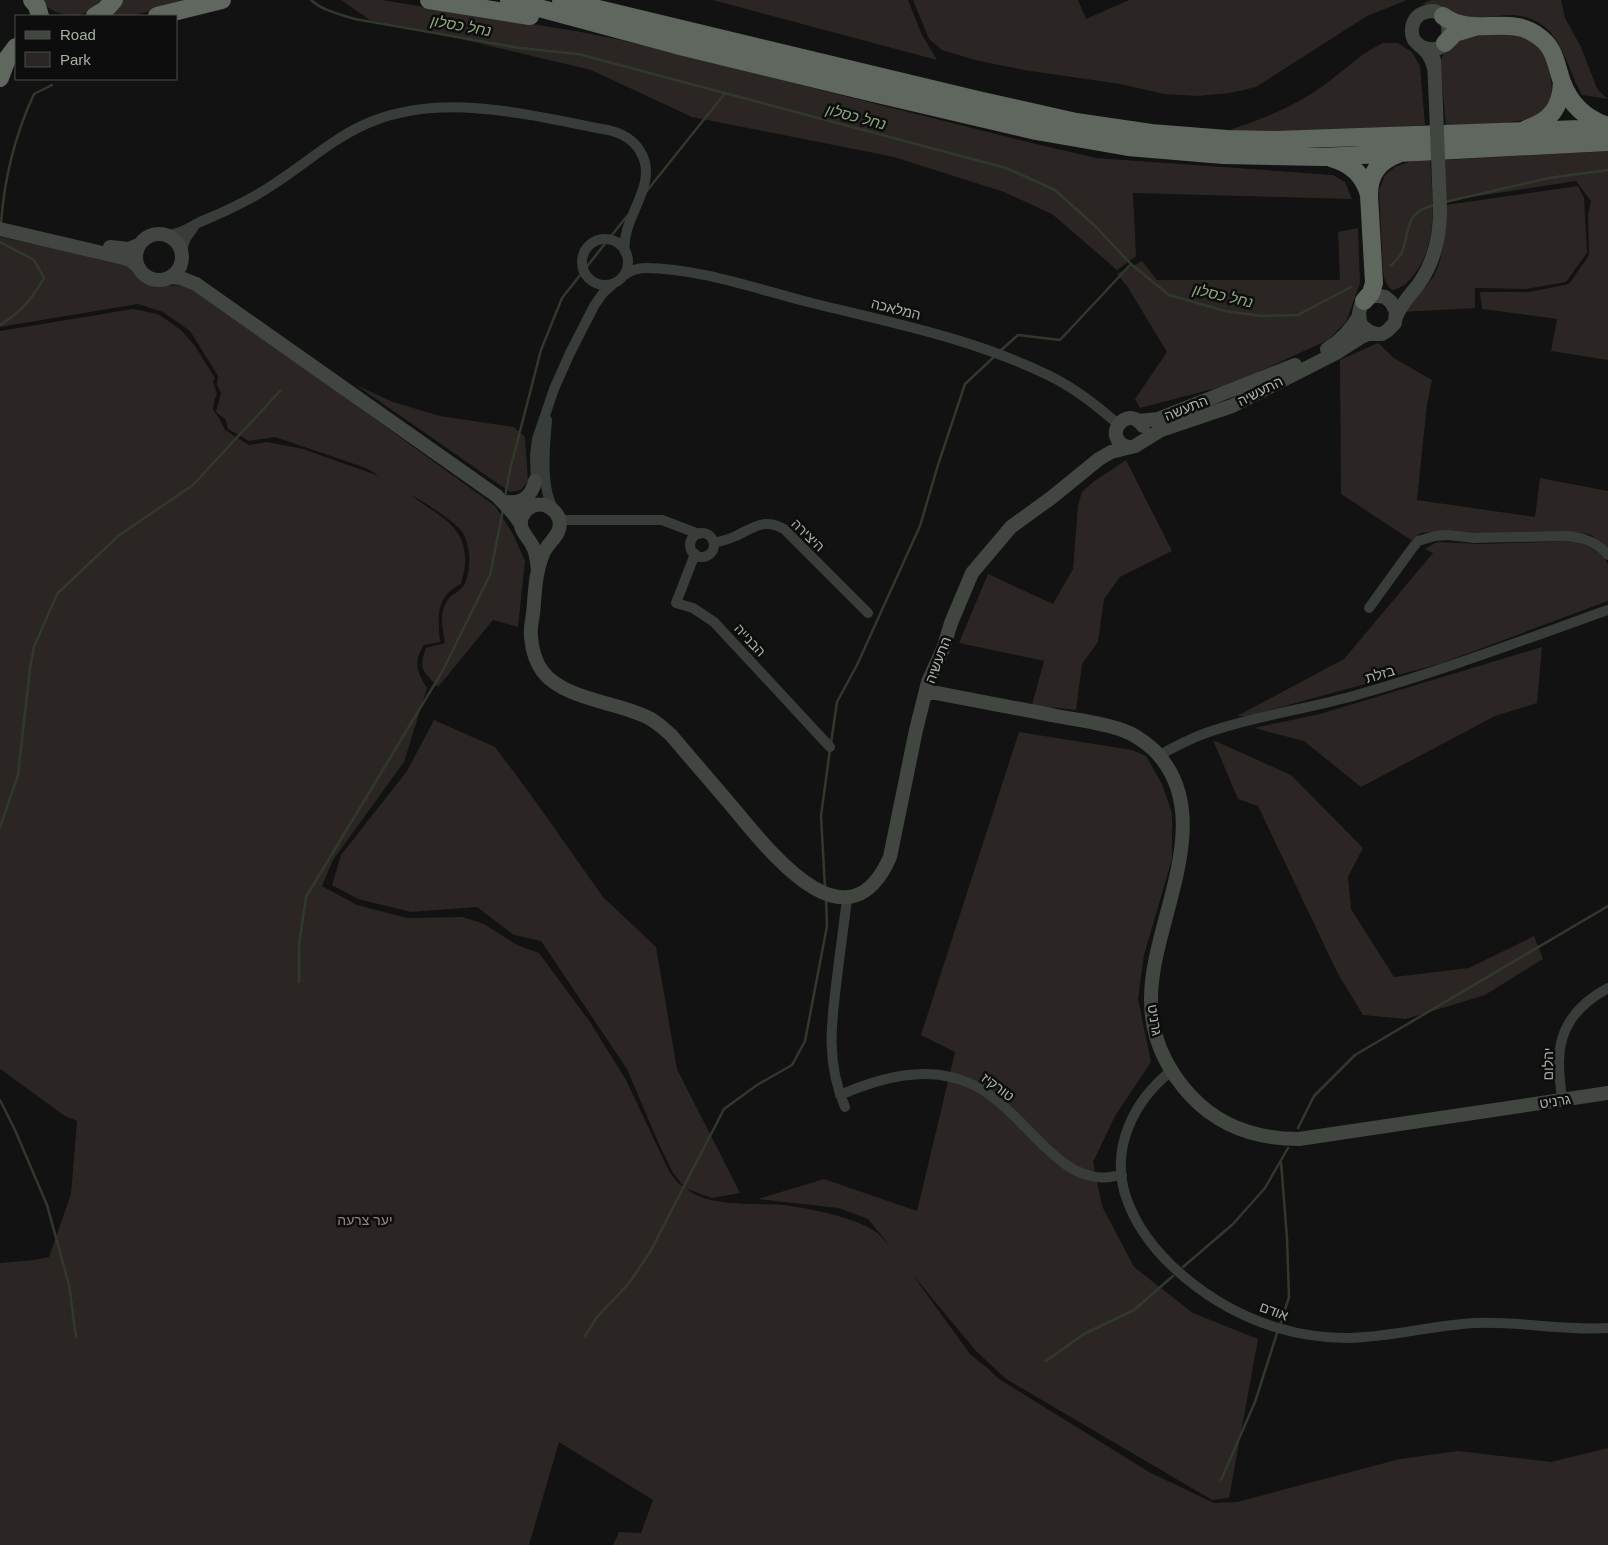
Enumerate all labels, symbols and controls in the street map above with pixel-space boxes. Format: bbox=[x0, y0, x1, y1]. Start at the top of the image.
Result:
water label: נחל כסלון bbox=[428, 12, 493, 39]
legend bbox=[15, 15, 178, 80]
text: Road bbox=[60, 26, 96, 43]
text: Park bbox=[60, 51, 91, 68]
water label: נחל כסלון bbox=[823, 100, 888, 133]
water label: נחל כסלון bbox=[1190, 280, 1255, 311]
street label: המלאכה bbox=[869, 295, 923, 323]
street label: התעשיה bbox=[1235, 373, 1285, 409]
street label: התעשה bbox=[1162, 392, 1210, 424]
street label: היצירה bbox=[788, 515, 828, 555]
street label: הבנייה bbox=[731, 620, 769, 660]
street label: התעשיה bbox=[922, 634, 954, 686]
street label: בזלת bbox=[1363, 662, 1397, 686]
street label: גרניט bbox=[1145, 1003, 1165, 1037]
street label: יהלום bbox=[1540, 1047, 1556, 1081]
street label: טורקיז bbox=[979, 1070, 1017, 1104]
street label: גרניט bbox=[1538, 1091, 1572, 1111]
park label: יער צרעה bbox=[337, 1212, 393, 1228]
street label: אודם bbox=[1258, 1298, 1291, 1324]

